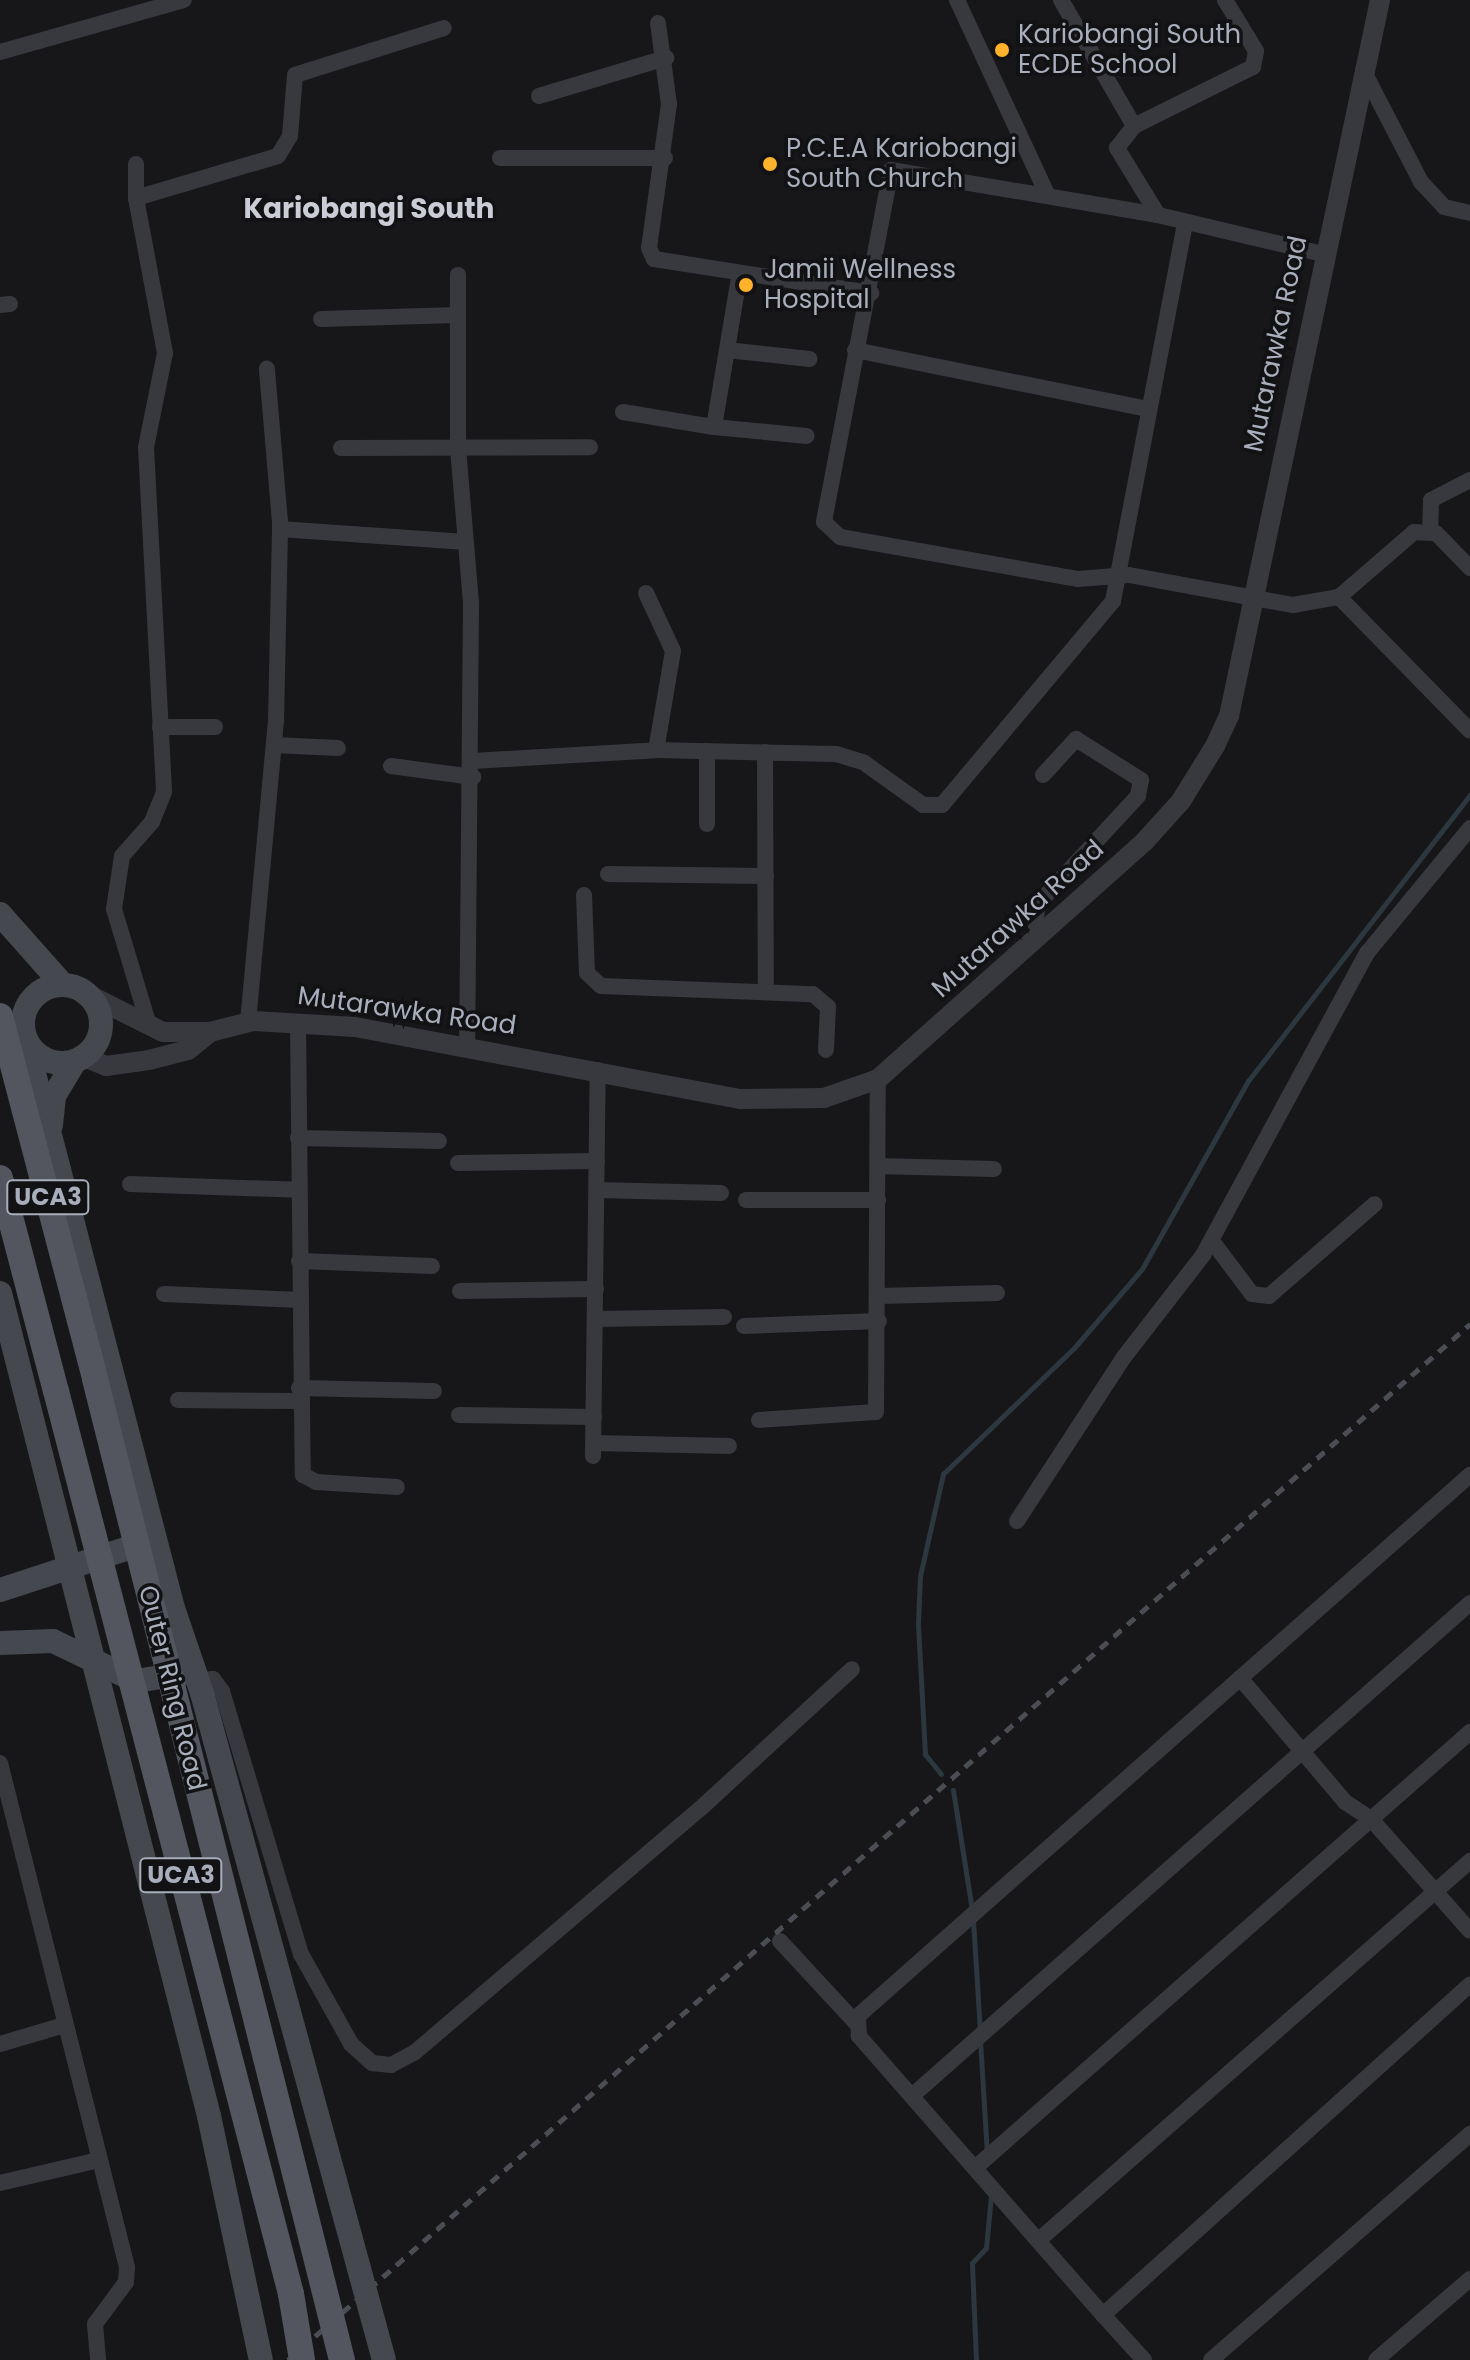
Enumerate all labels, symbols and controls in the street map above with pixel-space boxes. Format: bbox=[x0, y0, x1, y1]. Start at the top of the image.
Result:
place label: Kariobangi South ECDE School bbox=[1018, 19, 1241, 80]
marker: Kariobangi South ECDE School bbox=[993, 41, 1011, 59]
place label: P.C.E.A Kariobangi South Church bbox=[786, 133, 1017, 194]
marker: P.C.E.A Kariobangi South Church bbox=[761, 155, 779, 173]
district label: Kariobangi South bbox=[244, 192, 494, 226]
street label: Mutarawka Road bbox=[1238, 233, 1314, 455]
place label: Jamii Wellness Hospital bbox=[764, 254, 956, 316]
marker: Jamii Wellness Hospital bbox=[735, 274, 757, 296]
street label: Mutarawka Road bbox=[926, 834, 1110, 1004]
street label: Mutarawka Road bbox=[296, 980, 518, 1042]
road number: UCA3 bbox=[6, 1177, 90, 1217]
street label: Outer Ring Road bbox=[131, 1582, 213, 1794]
road number: UCA3 bbox=[139, 1855, 223, 1895]

